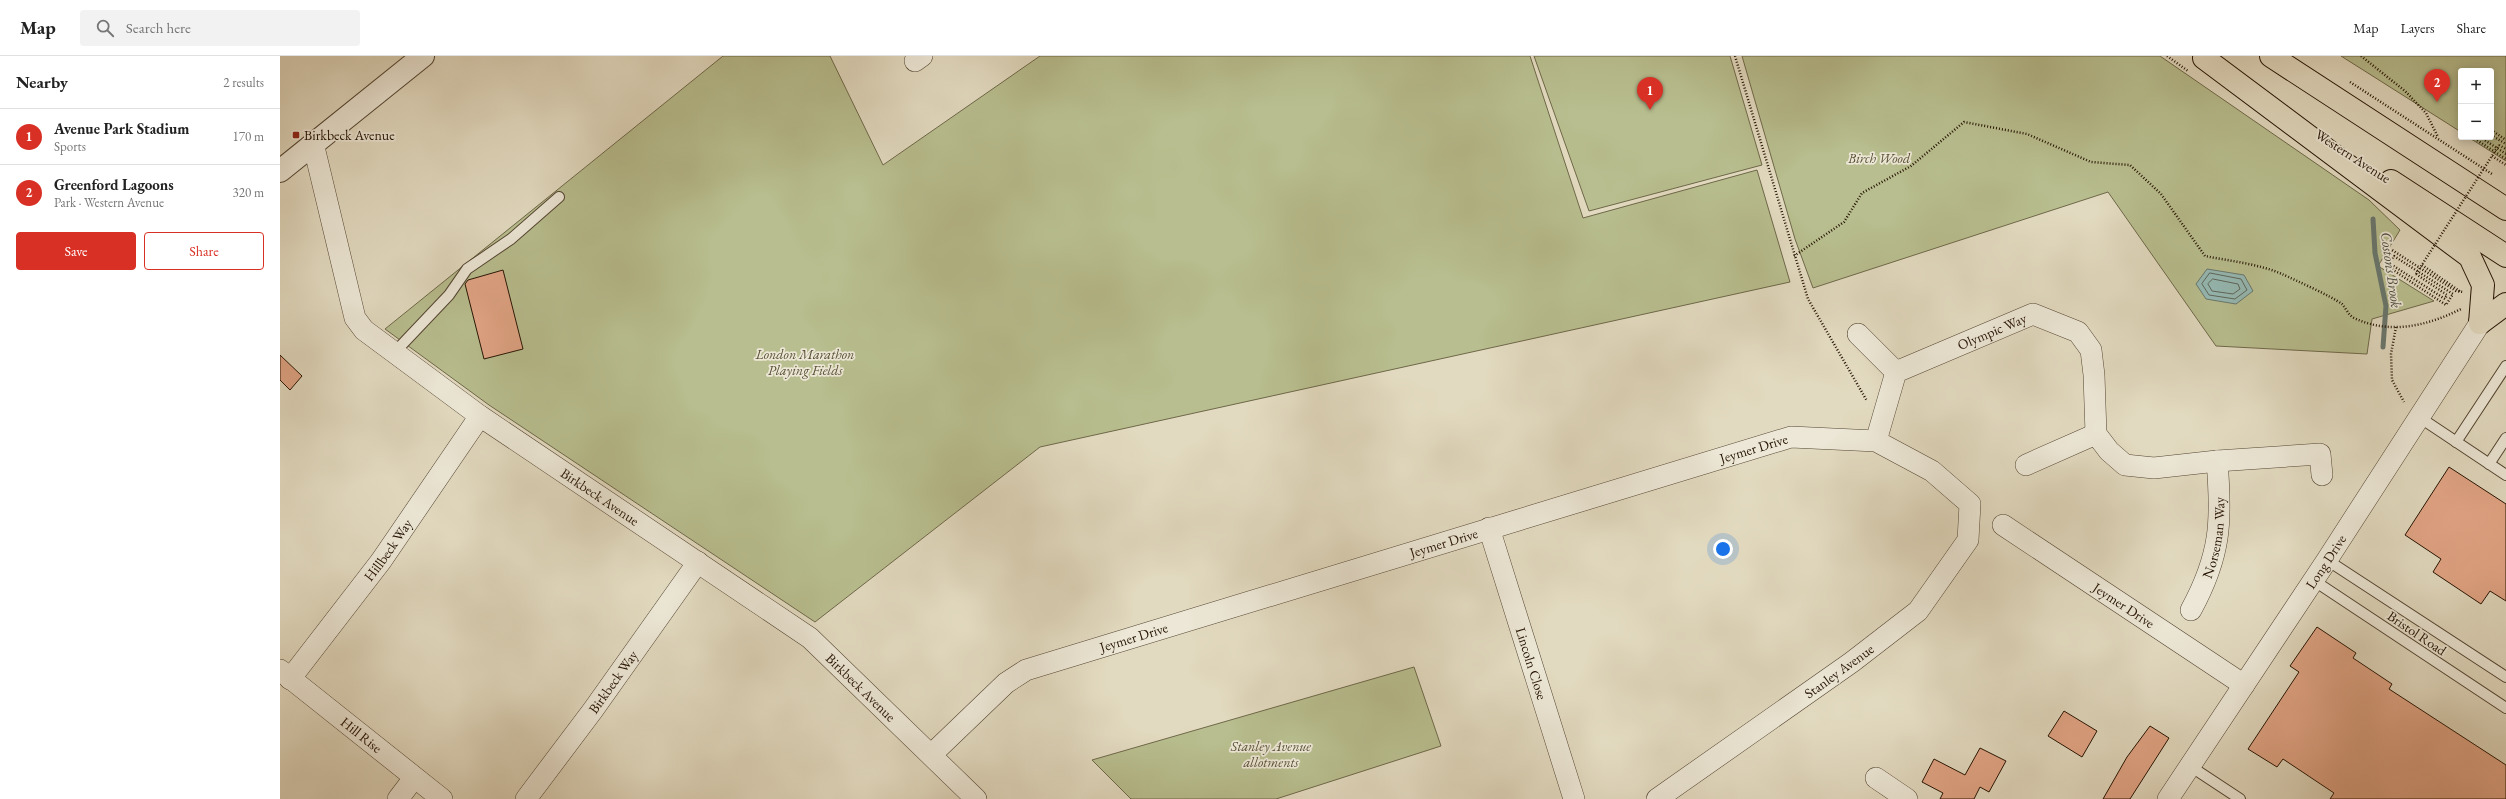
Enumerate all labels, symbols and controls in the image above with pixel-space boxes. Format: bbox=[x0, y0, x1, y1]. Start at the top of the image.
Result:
search box bbox=[80, 10, 360, 46]
text: Map bbox=[20, 15, 56, 40]
icon: search bbox=[94, 17, 116, 39]
text: Search here bbox=[126, 18, 191, 37]
text: Map bbox=[2353, 19, 2378, 37]
text: Layers bbox=[2400, 19, 2435, 37]
text: Share bbox=[2457, 19, 2486, 37]
map controls bbox=[2458, 68, 2494, 140]
button: + bbox=[2458, 68, 2494, 104]
pin: 2 bbox=[2424, 69, 2450, 102]
text: Nearby bbox=[16, 71, 68, 93]
text: 2 results bbox=[223, 74, 264, 91]
pin: 1 bbox=[1637, 77, 1663, 110]
button: − bbox=[2458, 104, 2494, 140]
text: Avenue Park Stadium bbox=[54, 119, 189, 138]
street label: Western Avenue bbox=[2312, 125, 2395, 187]
place label: Birkbeck Avenue bbox=[304, 126, 395, 144]
text: 1 bbox=[26, 128, 32, 145]
text: 170 m bbox=[233, 128, 264, 145]
marker: Birkbeck Avenue bbox=[291, 130, 301, 140]
text: Sports bbox=[54, 138, 86, 155]
park label: Birch Wood bbox=[1847, 149, 1911, 167]
text: Greenford Lagoons bbox=[54, 175, 174, 194]
text: 2 bbox=[26, 184, 32, 201]
text: 320 m bbox=[233, 184, 264, 201]
text: Park · Western Avenue bbox=[54, 194, 164, 211]
water label: Costons Brook bbox=[2377, 231, 2406, 309]
button: Save bbox=[16, 232, 136, 270]
button: Share bbox=[144, 232, 264, 270]
street label: Olympic Way bbox=[1955, 308, 2030, 354]
park label: London Marathon Playing Fields bbox=[754, 345, 855, 379]
street label: Jeymer Drive bbox=[1716, 429, 1790, 468]
street label: Birkbeck Avenue bbox=[557, 464, 643, 530]
street label: Norseman Way bbox=[2198, 496, 2228, 581]
street label: Hillbeck Way bbox=[360, 515, 417, 585]
street label: Jeymer Drive bbox=[1406, 524, 1480, 562]
street label: Long Drive bbox=[2301, 531, 2350, 592]
your location bbox=[1713, 539, 1733, 559]
street label: Jeymer Drive bbox=[2089, 578, 2158, 632]
street label: Bristol Road bbox=[2384, 607, 2451, 660]
street label: Jeymer Drive bbox=[1097, 618, 1170, 656]
street label: Lincoln Close bbox=[1512, 625, 1551, 702]
street label: Stanley Avenue bbox=[1801, 639, 1878, 702]
street label: Birkbeck Way bbox=[584, 646, 642, 717]
street label: Birkbeck Avenue bbox=[822, 649, 900, 726]
street label: Hill Rise bbox=[337, 713, 386, 757]
park label: Stanley Avenue allotments bbox=[1230, 737, 1311, 771]

